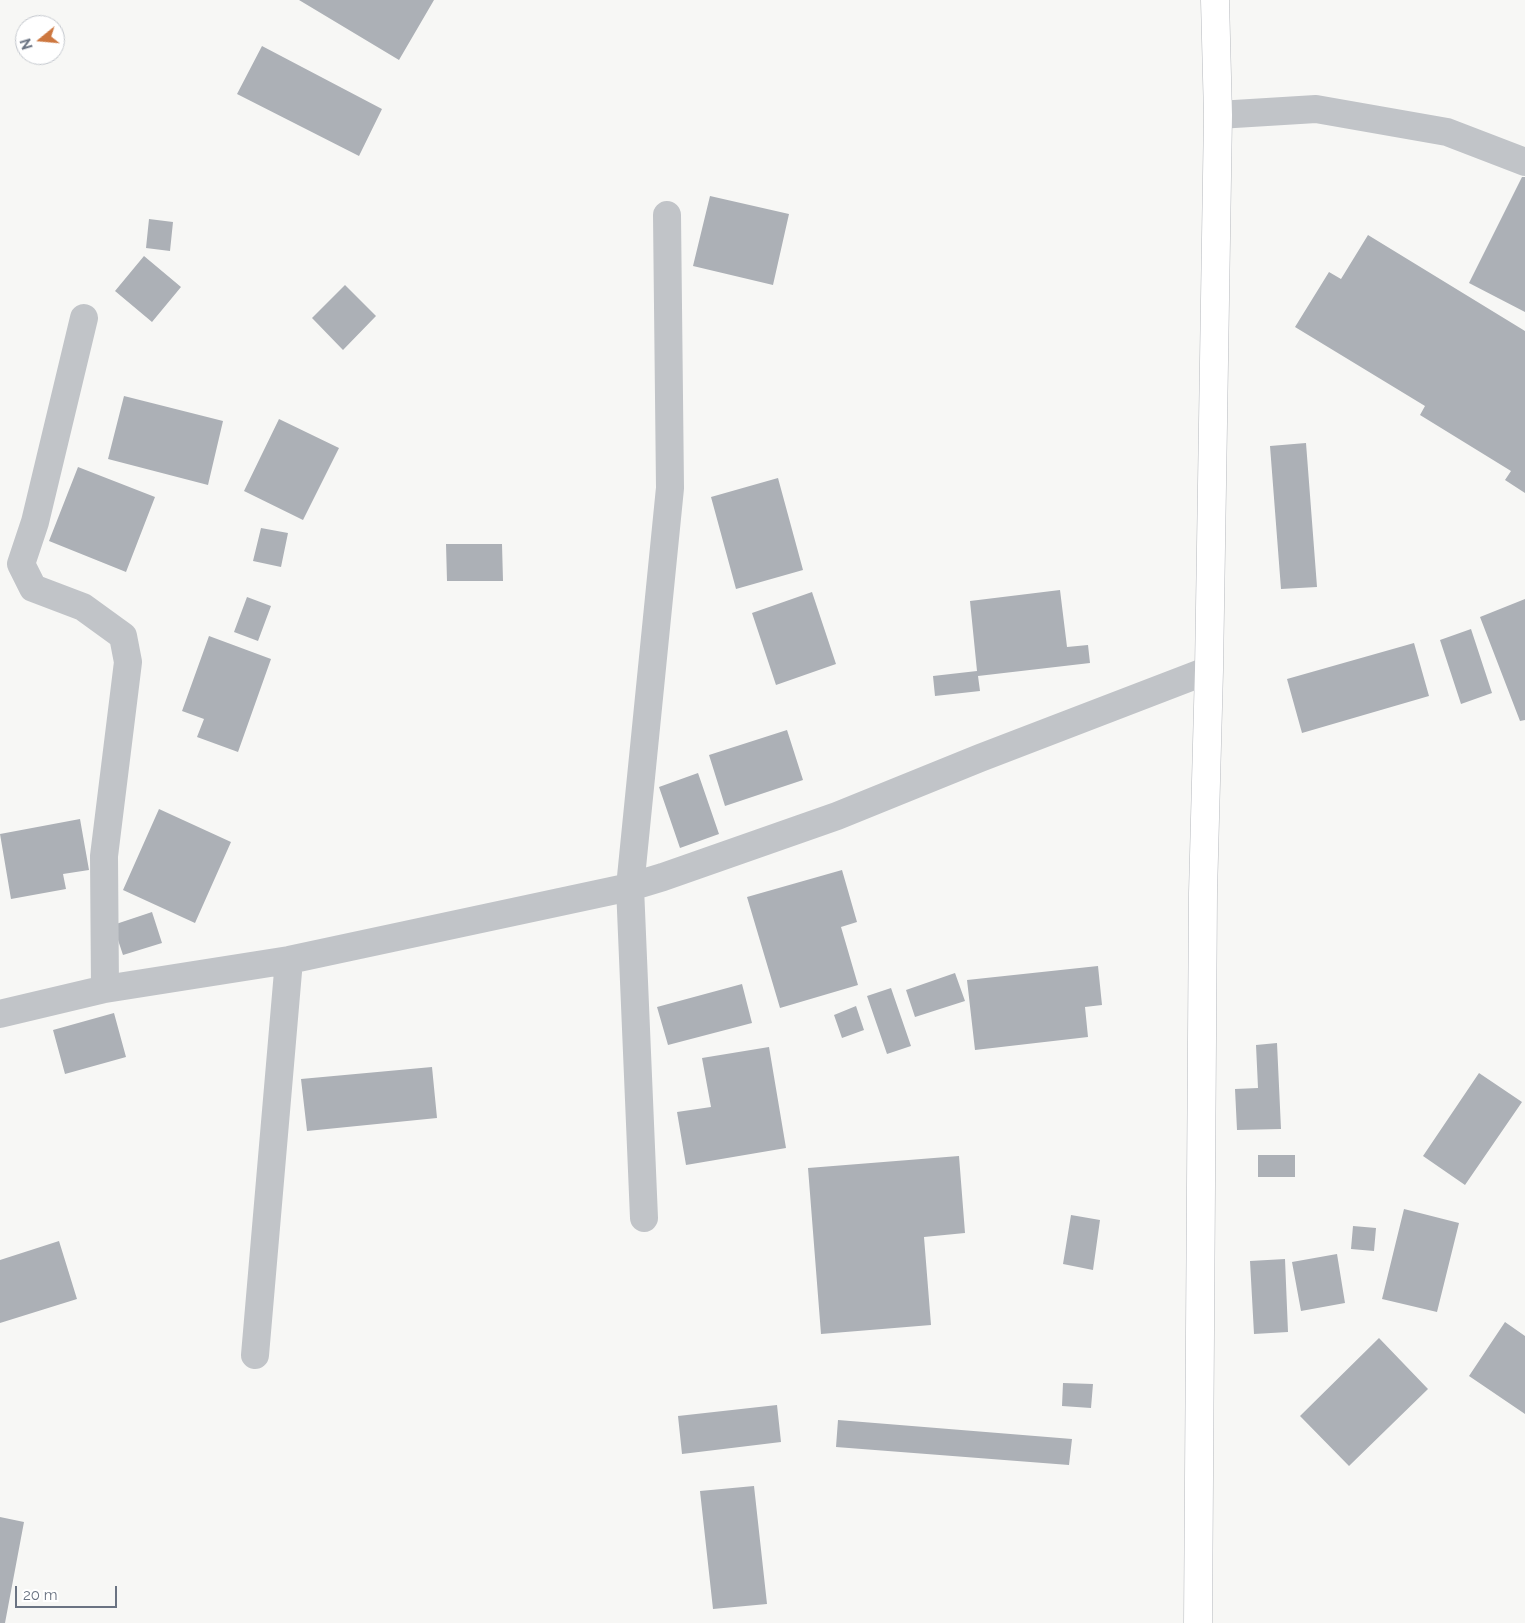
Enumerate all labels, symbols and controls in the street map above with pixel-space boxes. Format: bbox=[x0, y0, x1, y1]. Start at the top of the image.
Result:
north arrow bbox=[15, 15, 65, 65]
text: N bbox=[17, 37, 36, 52]
scale bar bbox=[18, 1576, 120, 1608]
text: 20 m bbox=[23, 1586, 58, 1604]

